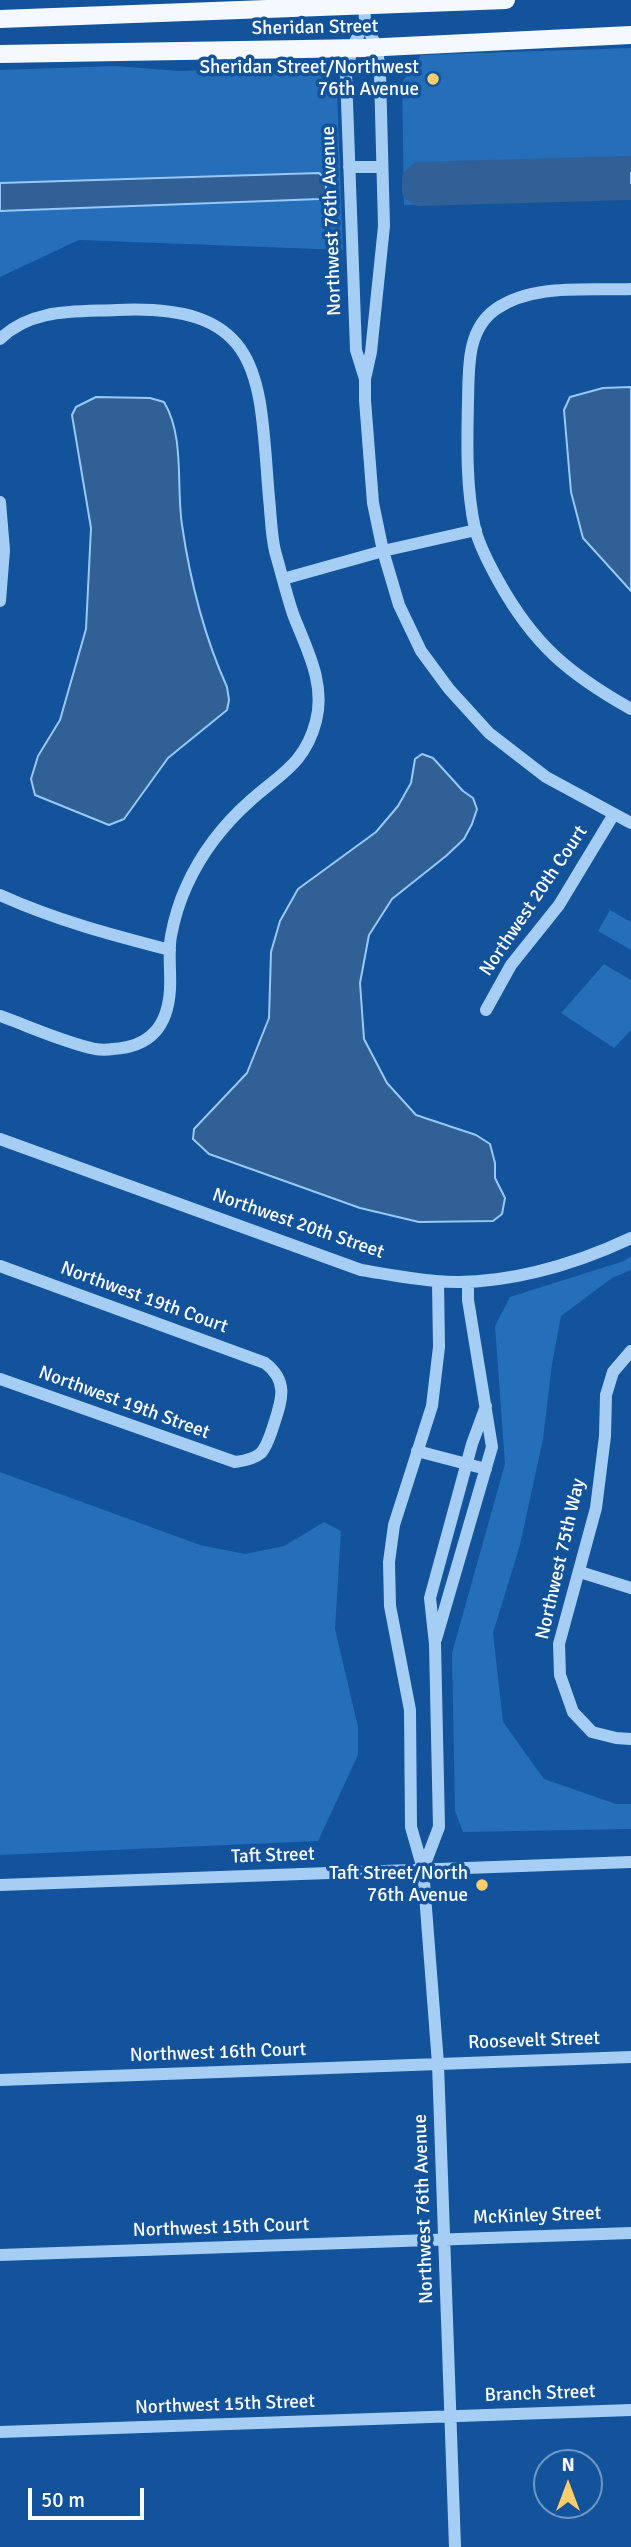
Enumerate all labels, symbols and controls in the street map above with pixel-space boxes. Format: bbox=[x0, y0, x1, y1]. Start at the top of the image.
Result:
street label: Sheridan Street bbox=[251, 15, 379, 41]
place label: Sheridan Street/Northwest 76th Avenue bbox=[200, 57, 419, 101]
marker: Sheridan Street/Northwest 76th Avenue bbox=[425, 71, 441, 87]
street label: Northwest 76th Avenue bbox=[317, 126, 347, 316]
street label: Northwest 20th Court bbox=[475, 822, 593, 980]
street label: Northwest 20th Street bbox=[209, 1184, 387, 1264]
street label: Northwest 19th Court bbox=[57, 1257, 231, 1339]
street label: Northwest 19th Street bbox=[35, 1361, 213, 1445]
street label: Northwest 75th Way bbox=[531, 1476, 591, 1642]
street label: Taft Street bbox=[231, 1843, 315, 1869]
place label: Taft Street/North 76th Avenue bbox=[329, 1863, 468, 1907]
marker: Taft Street/North 76th Avenue bbox=[474, 1877, 490, 1893]
street label: Roosevelt Street bbox=[468, 2027, 600, 2055]
street label: Northwest 16th Court bbox=[129, 2039, 307, 2067]
street label: Northwest 76th Avenue bbox=[409, 2114, 439, 2304]
street label: McKinley Street bbox=[472, 2202, 602, 2230]
street label: Northwest 15th Court bbox=[132, 2214, 310, 2242]
street label: Branch Street bbox=[484, 2381, 596, 2407]
street label: Northwest 15th Street bbox=[135, 2390, 315, 2420]
north arrow bbox=[533, 2449, 603, 2519]
text: N bbox=[561, 2453, 575, 2477]
scale bar bbox=[32, 2474, 147, 2518]
text: 50 m bbox=[41, 2487, 85, 2513]

